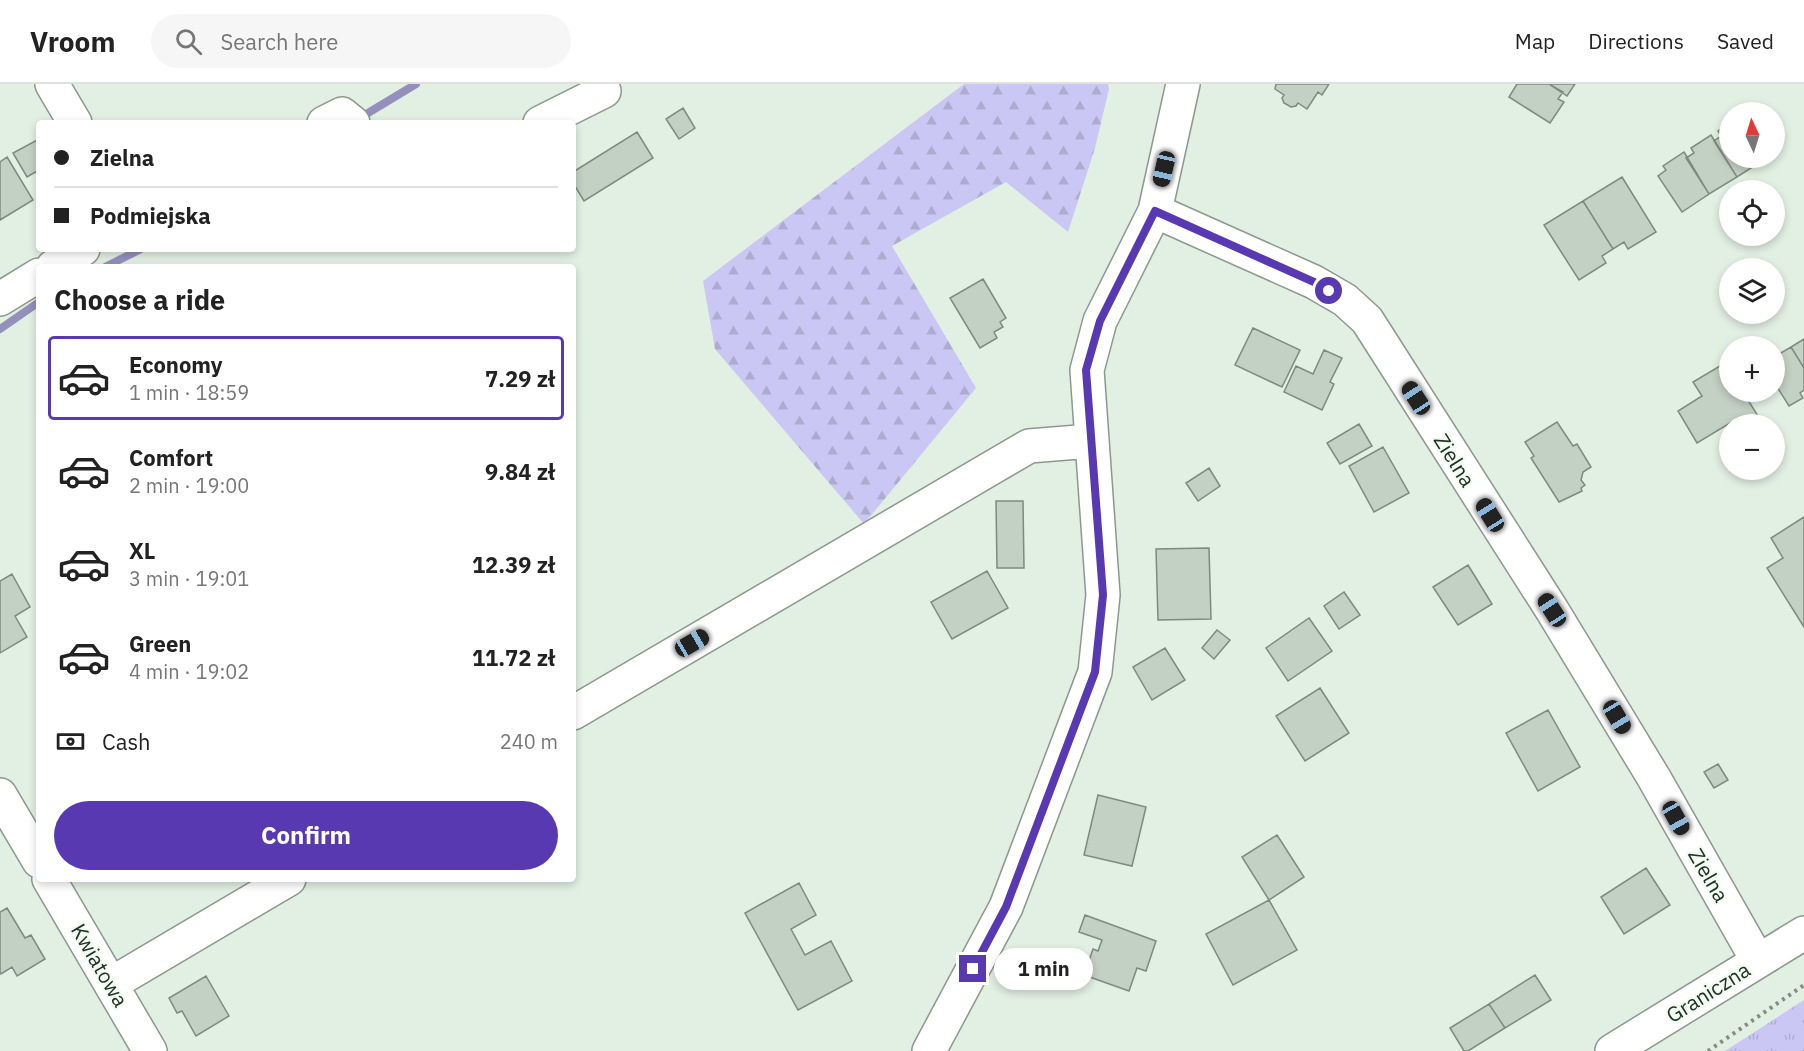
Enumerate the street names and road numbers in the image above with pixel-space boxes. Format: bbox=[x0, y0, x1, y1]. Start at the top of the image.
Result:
street label: Zielna bbox=[1428, 428, 1482, 492]
street label: Zielna bbox=[1682, 843, 1736, 907]
street label: Kwiatowa bbox=[65, 918, 135, 1012]
street label: Graniczna bbox=[1661, 955, 1755, 1029]

